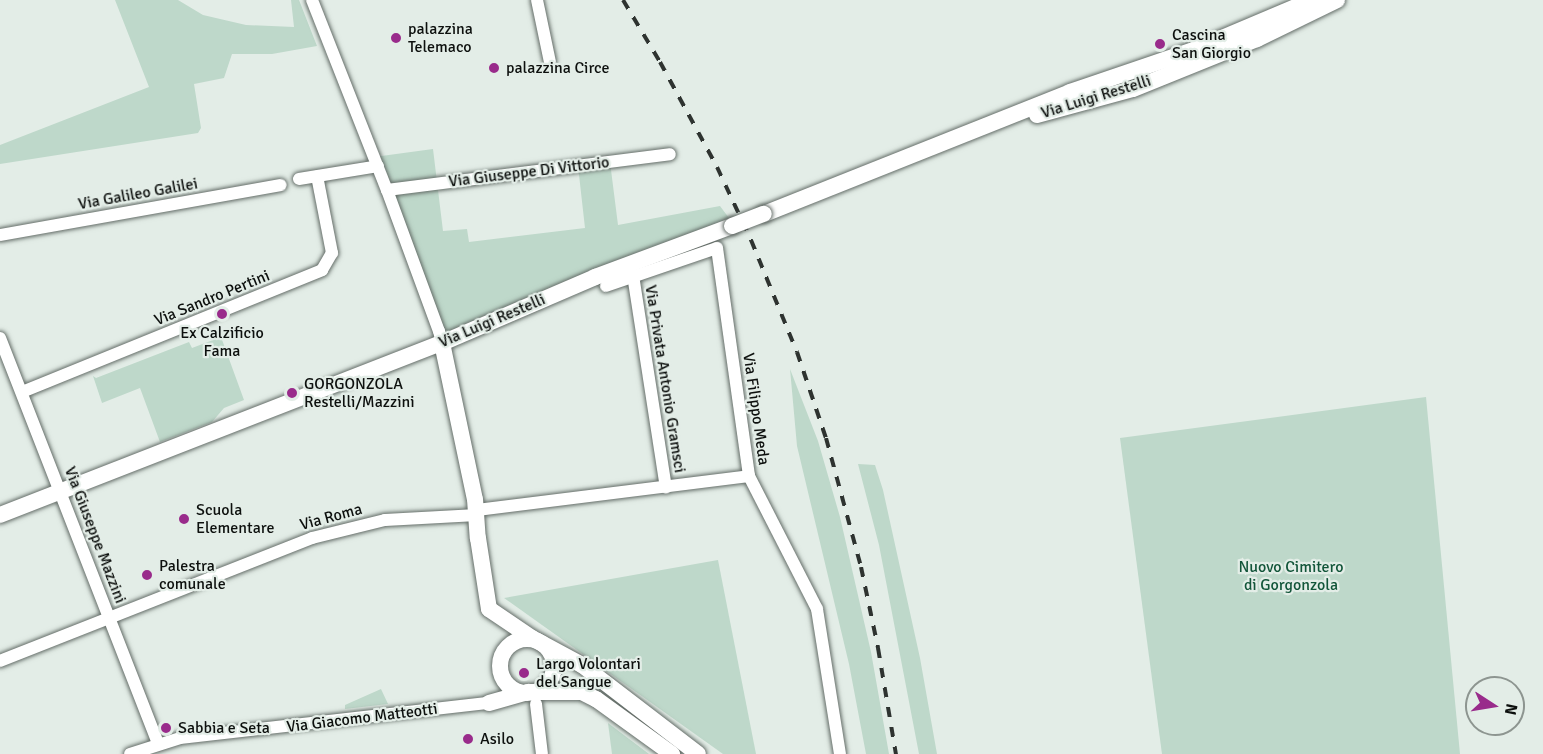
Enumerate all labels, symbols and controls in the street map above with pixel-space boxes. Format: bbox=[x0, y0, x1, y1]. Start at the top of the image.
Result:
place label: palazzina Telemaco bbox=[408, 19, 473, 57]
place label: Cascina San Giorgio bbox=[1172, 25, 1251, 63]
marker: palazzina Telemaco bbox=[389, 31, 403, 45]
marker: Cascina San Giorgio bbox=[1153, 37, 1167, 51]
place label: palazzina Circe bbox=[506, 58, 609, 78]
marker: palazzina Circe bbox=[487, 61, 501, 75]
street label: Via Luigi Restelli bbox=[1039, 71, 1153, 123]
street label: Via Giuseppe Di Vittorio bbox=[447, 153, 611, 191]
street label: Via Galileo Galilei bbox=[77, 174, 199, 214]
street label: Via Sandro Pertini bbox=[151, 266, 273, 330]
street label: Via Privata Antonio Gramsci bbox=[641, 284, 689, 474]
street label: Via Luigi Restelli bbox=[436, 290, 548, 352]
marker: Ex Calzificio Fama bbox=[215, 307, 229, 321]
place label: Ex Calzificio Fama bbox=[180, 323, 264, 361]
street label: Via Filippo Meda bbox=[739, 352, 773, 466]
place label: GORGONZOLA Restelli/Mazzini bbox=[304, 374, 415, 412]
marker: GORGONZOLA Restelli/Mazzini bbox=[285, 386, 299, 400]
street label: Via Giuseppe Mazzini bbox=[60, 464, 130, 606]
street label: Via Roma bbox=[298, 499, 364, 535]
place label: Scuola Elementare bbox=[196, 500, 274, 538]
marker: Scuola Elementare bbox=[177, 512, 191, 526]
place label: Palestra comunale bbox=[159, 556, 226, 594]
park label: Nuovo Cimitero di Gorgonzola bbox=[1238, 557, 1344, 595]
marker: Palestra comunale bbox=[140, 568, 154, 582]
place label: Largo Volontari del Sangue bbox=[536, 654, 641, 692]
marker: Largo Volontari del Sangue bbox=[517, 666, 531, 680]
north arrow bbox=[1465, 676, 1525, 736]
street label: Via Giacomo Matteotti bbox=[285, 699, 439, 737]
text: N bbox=[1500, 702, 1522, 717]
place label: Sabbia e Seta bbox=[178, 718, 270, 738]
marker: Sabbia e Seta bbox=[159, 721, 173, 735]
place label: Asilo bbox=[480, 729, 514, 749]
marker: Asilo bbox=[461, 732, 475, 746]

